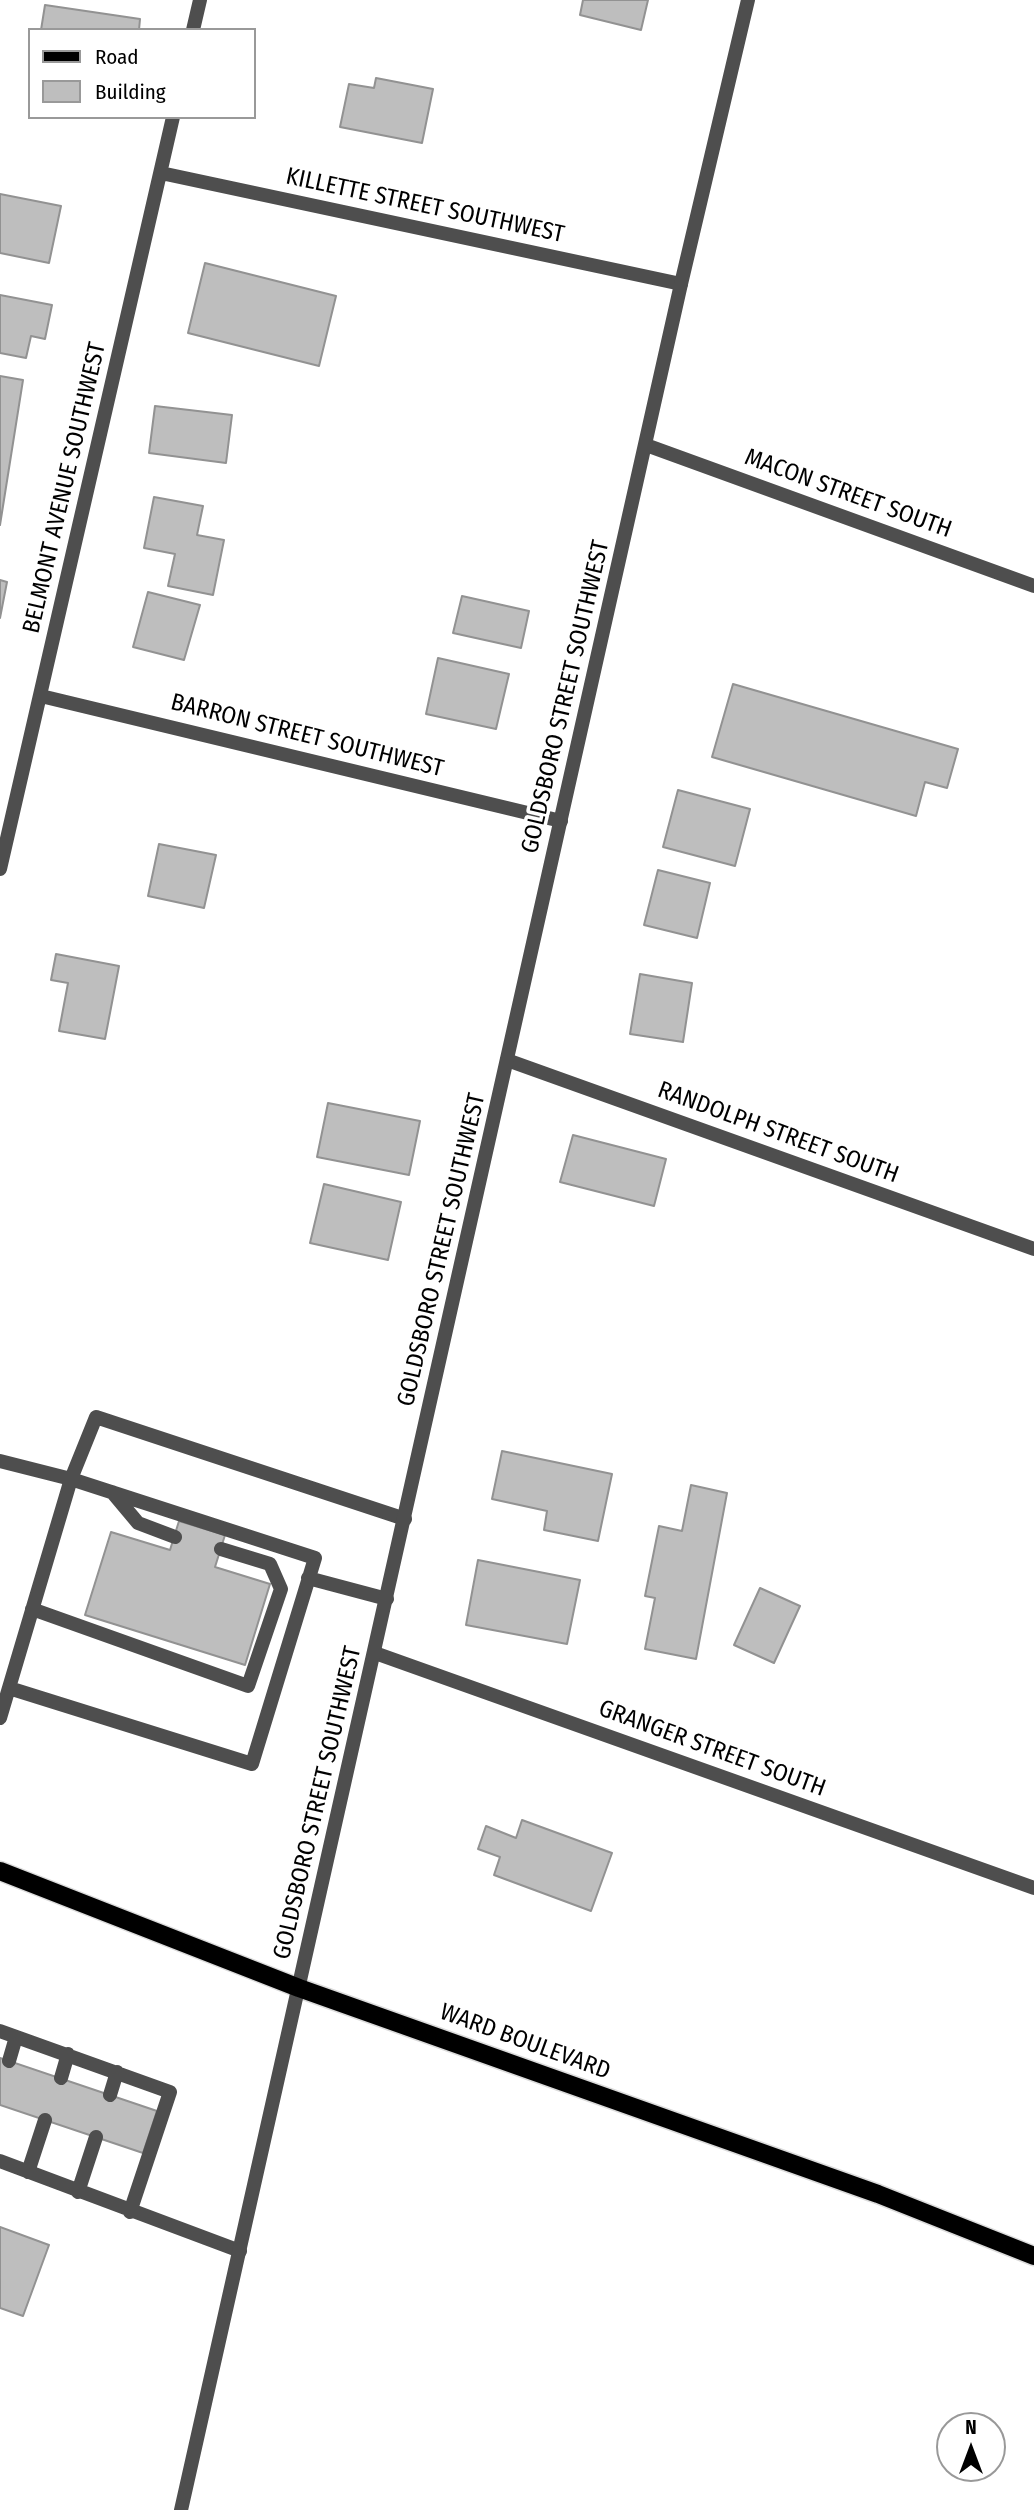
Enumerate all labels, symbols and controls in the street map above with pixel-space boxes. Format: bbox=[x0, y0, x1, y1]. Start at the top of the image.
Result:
legend bbox=[28, 28, 256, 119]
text: Road bbox=[95, 44, 139, 70]
text: Building bbox=[95, 79, 166, 105]
street label: KILLETTE STREET SOUTHWEST bbox=[283, 162, 567, 250]
street label: BELMONT AVENUE SOUTHWEST bbox=[18, 340, 112, 636]
street label: MACON STREET SOUTH bbox=[741, 443, 955, 545]
street label: GOLDSBORO STREET SOUTHWEST bbox=[516, 538, 616, 856]
street label: BARRON STREET SOUTHWEST bbox=[168, 688, 446, 784]
street label: RANDOLPH STREET SOUTH bbox=[654, 1076, 902, 1190]
street label: GOLDSBORO STREET SOUTHWEST bbox=[392, 1091, 492, 1409]
street label: GOLDSBORO STREET SOUTHWEST bbox=[268, 1644, 368, 1962]
street label: GRANGER STREET SOUTH bbox=[595, 1695, 829, 1803]
street label: WARD BOULEVARD bbox=[436, 1998, 614, 2086]
north arrow bbox=[936, 2412, 1006, 2482]
text: N bbox=[965, 2416, 977, 2439]

